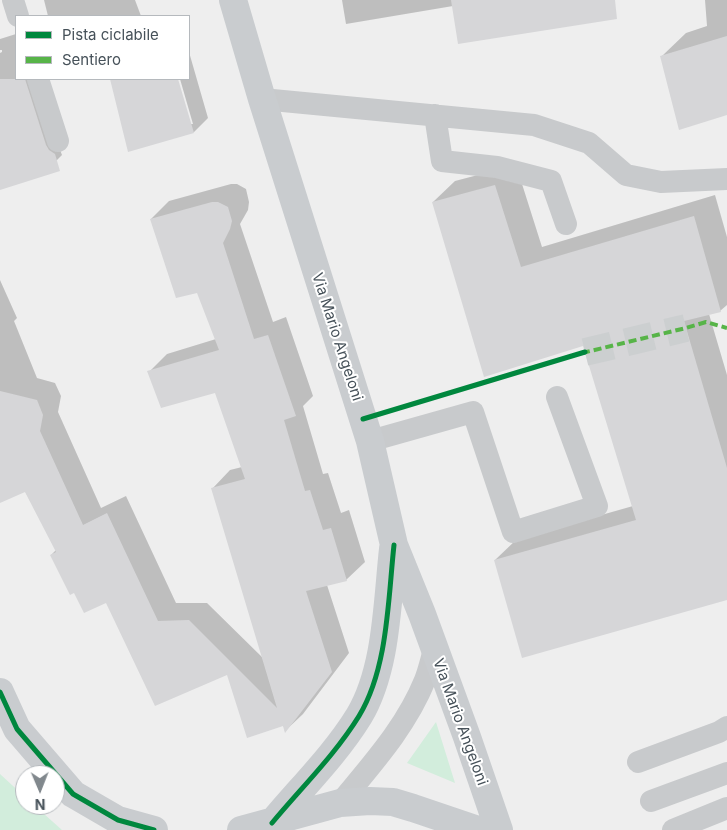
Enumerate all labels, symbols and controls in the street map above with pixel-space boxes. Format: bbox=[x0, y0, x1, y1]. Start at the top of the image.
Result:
legend bbox=[15, 15, 190, 80]
text: Pista ciclabile bbox=[62, 25, 159, 44]
text: Sentiero bbox=[62, 50, 121, 69]
street label: Via Mario Angeloni bbox=[308, 271, 366, 403]
street label: Via Mario Angeloni bbox=[429, 656, 491, 788]
north arrow bbox=[15, 765, 65, 815]
text: N bbox=[35, 796, 46, 813]

